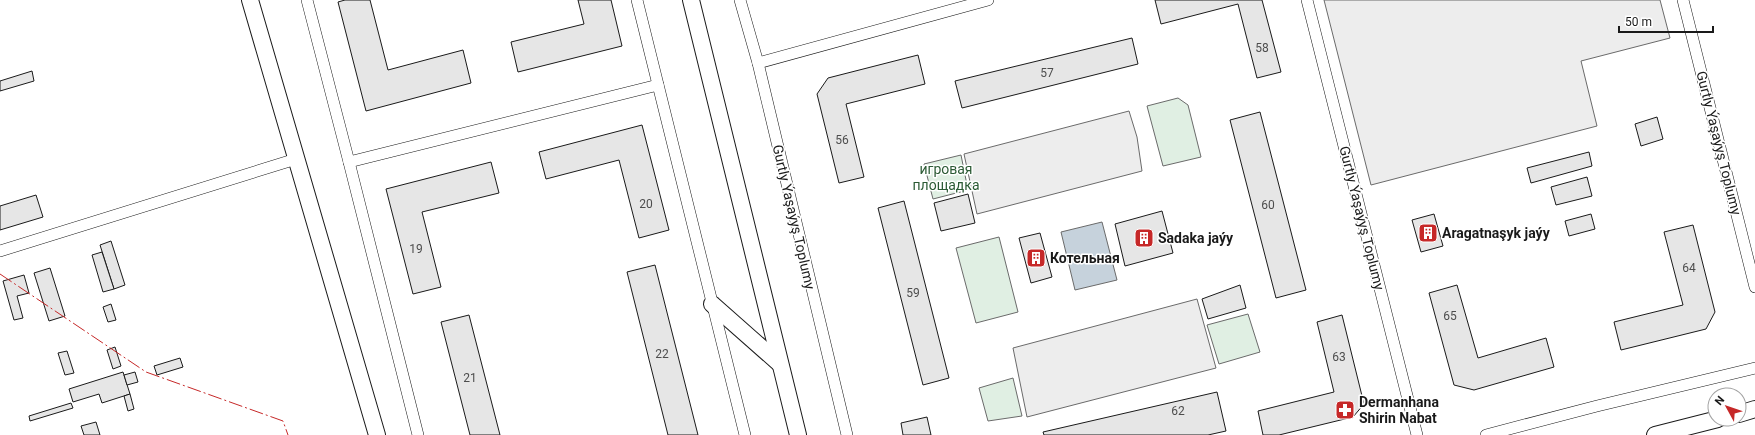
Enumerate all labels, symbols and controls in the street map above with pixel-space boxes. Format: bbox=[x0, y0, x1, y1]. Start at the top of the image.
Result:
scale bar bbox=[1619, 8, 1713, 34]
text: 50 m bbox=[1625, 15, 1652, 29]
house number: 58 bbox=[1255, 41, 1269, 55]
house number: 57 bbox=[1040, 66, 1054, 80]
street label: Gurtly Ýaşaýyş Toplumy bbox=[1693, 69, 1746, 217]
house number: 56 bbox=[835, 133, 849, 147]
street label: Gurtly Ýaşaýyş Toplumy bbox=[770, 143, 819, 291]
street label: Gurtly Ýaşaýyş Toplumy bbox=[1336, 144, 1389, 292]
park label: игровая площадка bbox=[913, 161, 980, 193]
house number: 20 bbox=[639, 197, 653, 211]
house number: 60 bbox=[1261, 198, 1275, 212]
building icon: Aragatnaşyk jaýy bbox=[1417, 222, 1439, 244]
place label: Aragatnaşyk jaýy bbox=[1442, 225, 1551, 241]
building icon: Sadaka jaýy bbox=[1133, 227, 1155, 249]
place label: Sadaka jaýy bbox=[1158, 230, 1234, 246]
house number: 19 bbox=[409, 242, 423, 256]
building icon: Котельная bbox=[1025, 247, 1047, 269]
place label: Котельная bbox=[1050, 250, 1120, 266]
house number: 64 bbox=[1682, 261, 1696, 275]
house number: 59 bbox=[906, 286, 920, 300]
house number: 65 bbox=[1443, 309, 1457, 323]
house number: 22 bbox=[655, 347, 669, 361]
house number: 63 bbox=[1332, 350, 1346, 364]
house number: 21 bbox=[463, 371, 477, 385]
north arrow bbox=[1707, 387, 1747, 427]
place label: Dermanhana Shirin Nabat bbox=[1359, 394, 1439, 426]
text: N bbox=[1712, 394, 1727, 408]
pharmacy icon: Dermanhana Shirin Nabat bbox=[1334, 399, 1356, 421]
house number: 62 bbox=[1171, 404, 1185, 418]

